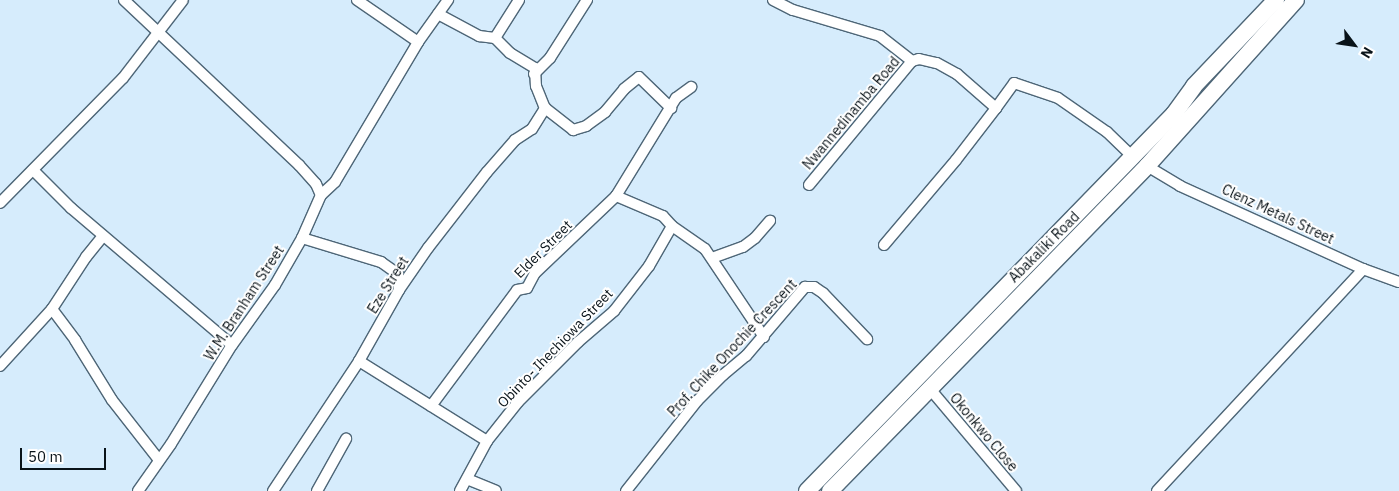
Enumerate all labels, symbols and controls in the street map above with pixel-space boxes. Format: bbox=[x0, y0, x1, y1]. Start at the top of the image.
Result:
north arrow bbox=[1329, 20, 1379, 70]
text: N bbox=[1357, 44, 1377, 62]
street label: Nwannedinamba Road bbox=[799, 53, 903, 173]
street label: Clenz Metals Street bbox=[1219, 181, 1337, 247]
street label: Abakaliki Road bbox=[1005, 208, 1083, 286]
street label: Elder Street bbox=[511, 217, 575, 281]
street label: W.M. Branham Street bbox=[201, 243, 287, 363]
street label: Eze Street bbox=[364, 253, 412, 317]
street label: Prof. Chike Onochie Crescent bbox=[664, 276, 800, 420]
street label: Obinto- Ihechiowa Street bbox=[494, 285, 616, 411]
street label: Okonkwo Close bbox=[946, 389, 1022, 475]
scale bar bbox=[22, 438, 109, 470]
text: 50 m bbox=[28, 447, 63, 466]

